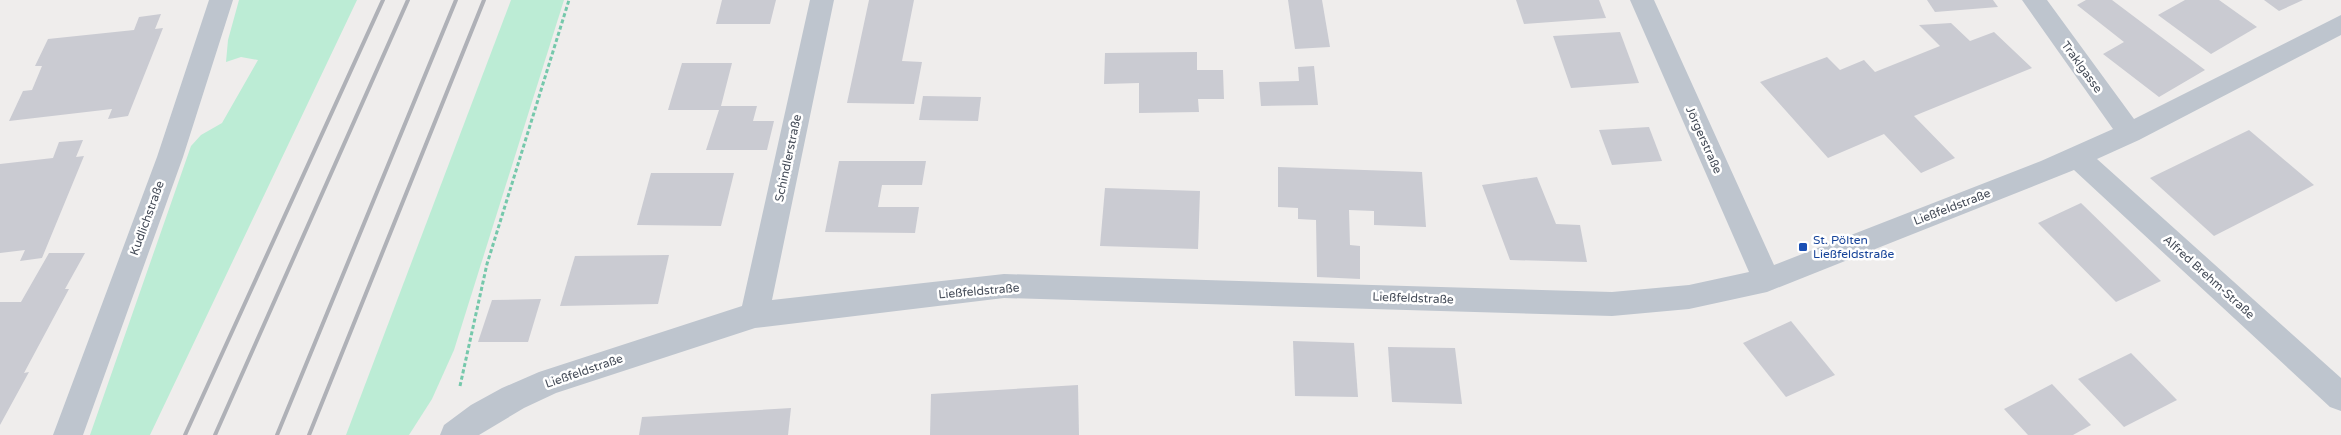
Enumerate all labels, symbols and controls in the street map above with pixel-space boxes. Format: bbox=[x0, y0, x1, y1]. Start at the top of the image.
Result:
street label: Traklgasse bbox=[2059, 39, 2105, 96]
street label: Jörgerstraße bbox=[1683, 104, 1725, 176]
street label: Schindlerstraße bbox=[772, 113, 804, 203]
street label: Kudlichstraße bbox=[127, 179, 167, 257]
street label: Ließfeldstraße bbox=[1912, 186, 1993, 228]
street label: Alfred Brehm-Straße bbox=[2160, 232, 2258, 322]
place label: St. Pölten Ließfeldstraße bbox=[1813, 233, 1895, 261]
marker: St. Pölten Ließfeldstraße bbox=[1797, 241, 1809, 253]
street label: Ließfeldstraße bbox=[938, 280, 1020, 302]
street label: Ließfeldstraße bbox=[1372, 290, 1454, 306]
street label: Ließfeldstraße bbox=[543, 351, 625, 391]

